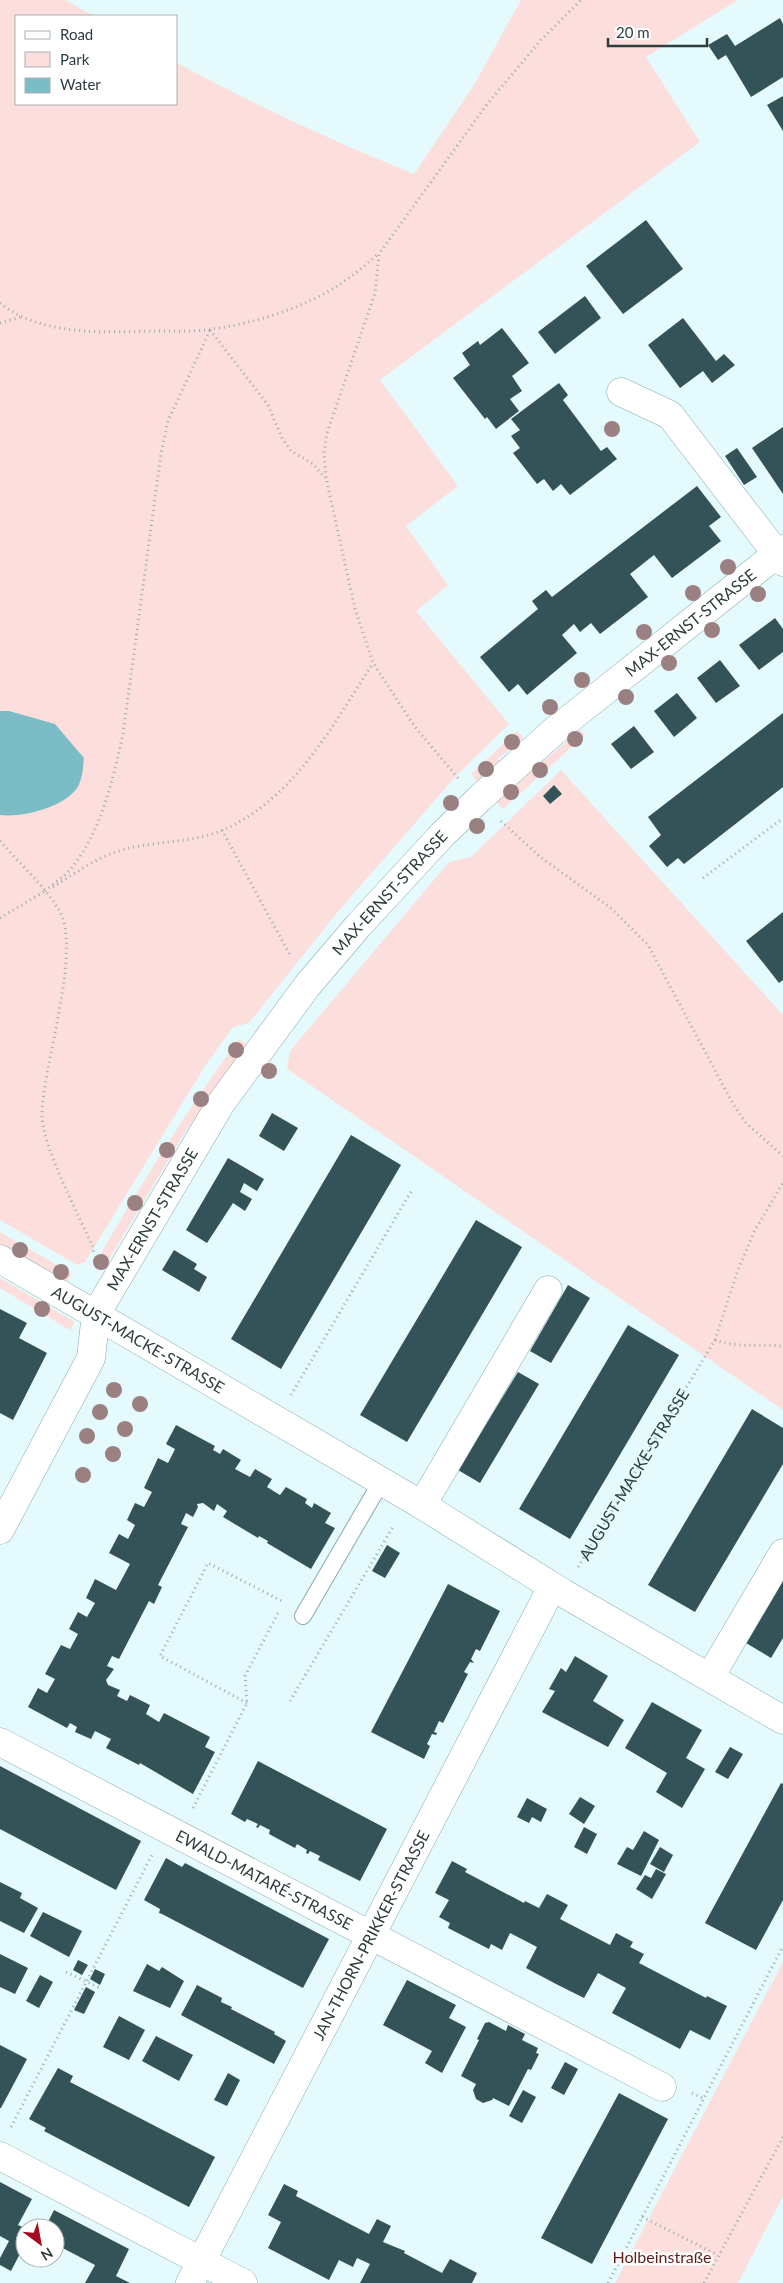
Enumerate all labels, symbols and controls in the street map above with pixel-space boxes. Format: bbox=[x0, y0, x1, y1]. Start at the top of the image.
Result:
legend bbox=[15, 15, 178, 105]
scale bar bbox=[608, 15, 707, 47]
text: 20 m bbox=[616, 23, 650, 41]
text: Road bbox=[60, 25, 93, 43]
text: Park bbox=[60, 50, 90, 68]
text: Water bbox=[60, 75, 101, 93]
street label: MAX-ERNST-STRASSE bbox=[621, 564, 759, 680]
street label: MAX-ERNST-STRASSE bbox=[328, 826, 451, 959]
street label: MAX-ERNST-STRASSE bbox=[102, 1144, 201, 1293]
street label: AUGUST-MACKE-STRASSE bbox=[49, 1281, 228, 1397]
street label: AUGUST-MACKE-STRASSE bbox=[574, 1385, 692, 1563]
street label: EWALD-MATARÉ-STRASSE bbox=[173, 1825, 356, 1933]
street label: JAN-THORN-PRIKKER-STRASSE bbox=[308, 1827, 433, 2043]
north arrow bbox=[15, 2218, 65, 2268]
text: N bbox=[38, 2244, 56, 2265]
park label: Holbeinstraße bbox=[612, 2247, 712, 2266]

